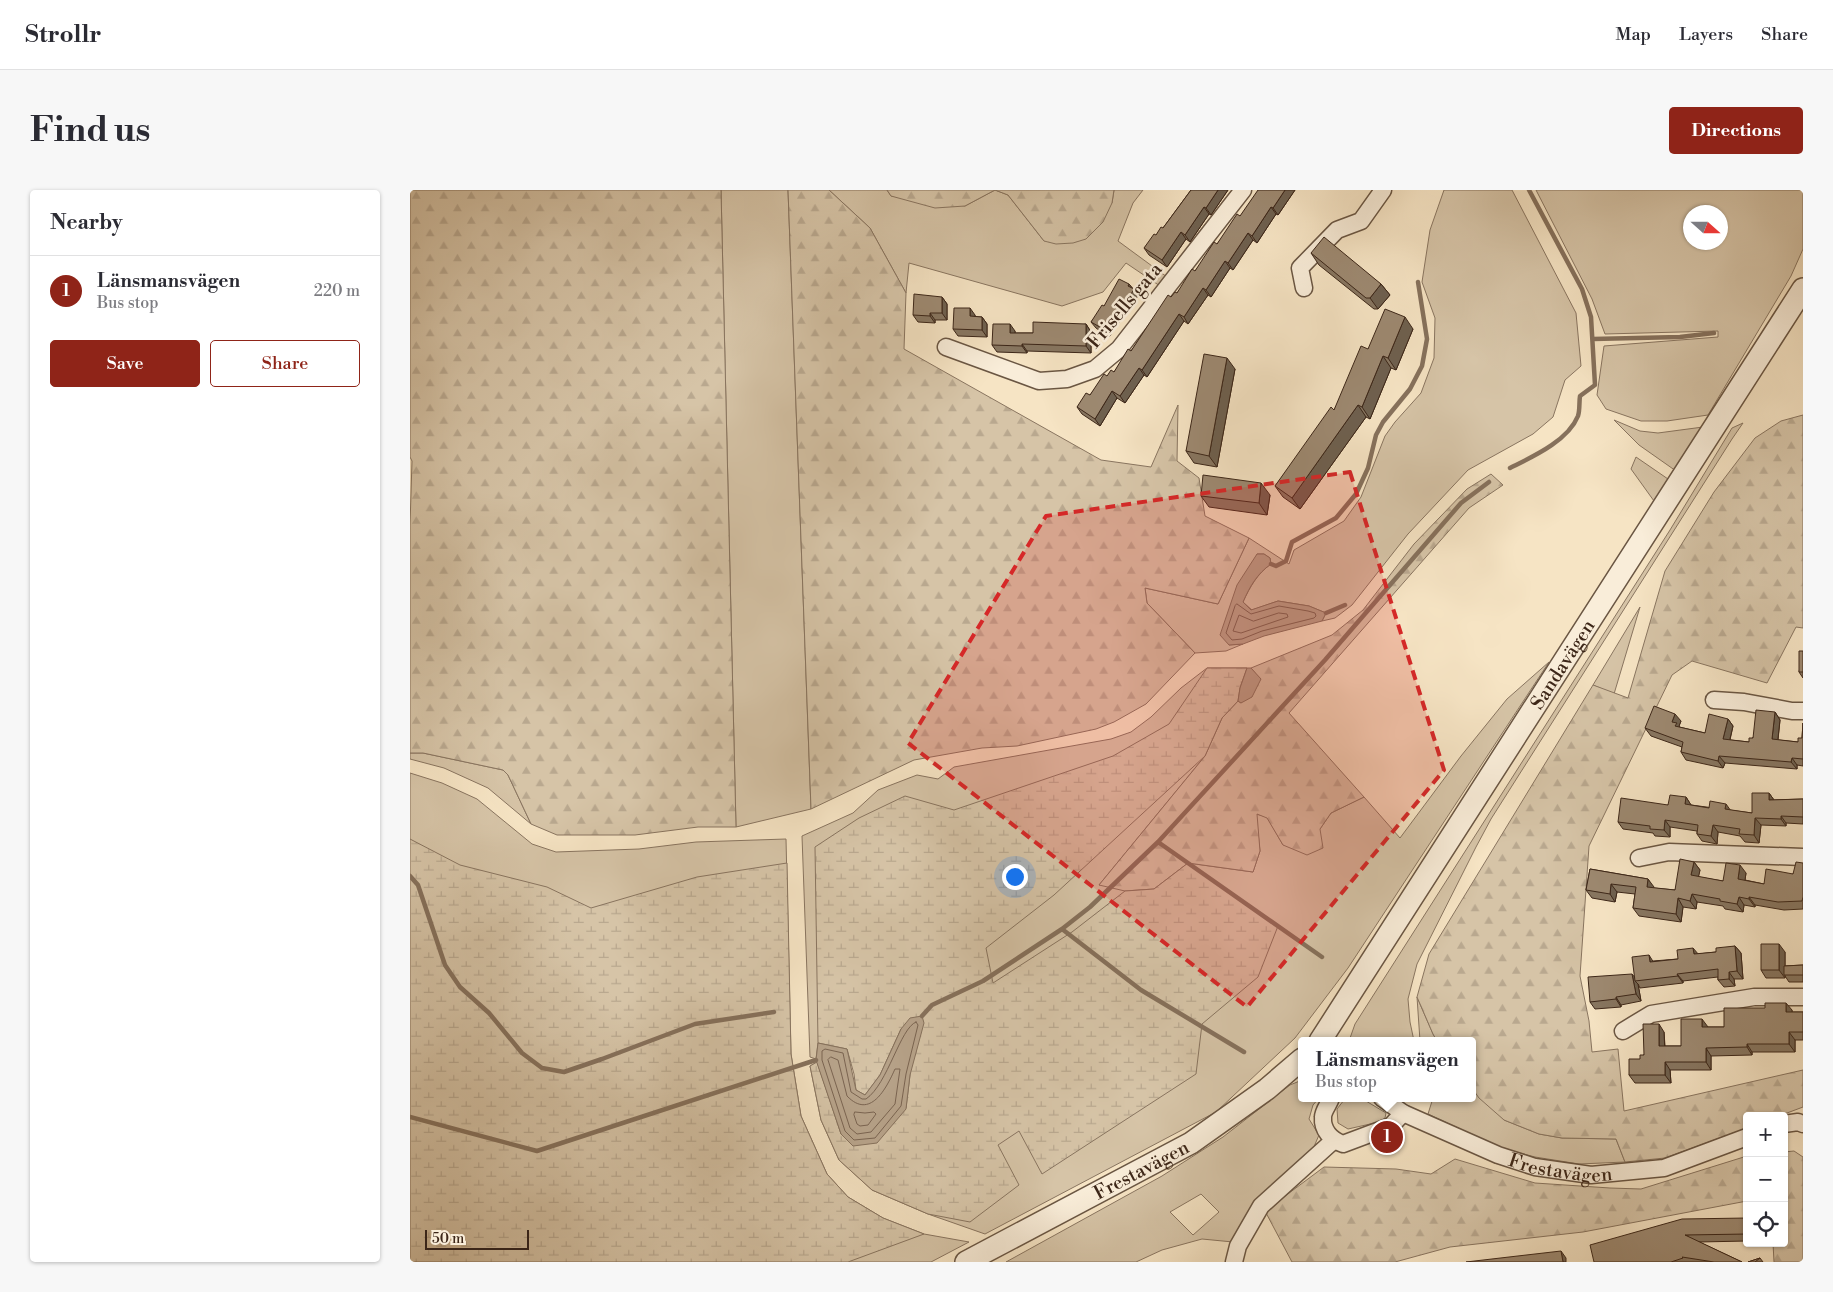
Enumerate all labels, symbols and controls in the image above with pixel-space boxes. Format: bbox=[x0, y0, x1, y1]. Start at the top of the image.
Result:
text: Strollr bbox=[25, 20, 101, 50]
text: Map bbox=[1616, 23, 1651, 46]
text: Layers bbox=[1679, 23, 1733, 46]
text: Share bbox=[1761, 23, 1808, 46]
button: Directions bbox=[1669, 107, 1803, 154]
text: Find us bbox=[30, 109, 150, 152]
north arrow bbox=[1683, 205, 1728, 250]
text: Nearby bbox=[50, 210, 123, 236]
street label: Frisells gata bbox=[1082, 258, 1168, 353]
text: Länsmansvägen bbox=[97, 269, 240, 293]
text: 1 bbox=[62, 281, 70, 301]
text: 220 m bbox=[314, 281, 360, 301]
text: Bus stop bbox=[97, 293, 159, 313]
button: Save bbox=[50, 340, 200, 387]
button: Share bbox=[210, 340, 360, 387]
street label: Sandavägen bbox=[1525, 615, 1601, 714]
your location bbox=[1002, 864, 1028, 890]
popup bbox=[1298, 1037, 1476, 1102]
text: Länsmansvägen bbox=[1315, 1048, 1459, 1072]
text: Bus stop bbox=[1315, 1072, 1377, 1092]
map controls bbox=[1743, 1112, 1788, 1247]
button: + bbox=[1743, 1112, 1788, 1157]
pin: 1 bbox=[1371, 1118, 1403, 1156]
street label: Frestavägen bbox=[1090, 1135, 1193, 1205]
street label: Frestavägen bbox=[1505, 1148, 1613, 1188]
button: − bbox=[1743, 1157, 1788, 1202]
button: locate bbox=[1743, 1202, 1788, 1247]
scale bar bbox=[425, 1227, 529, 1250]
text: 50 m bbox=[432, 1230, 464, 1248]

